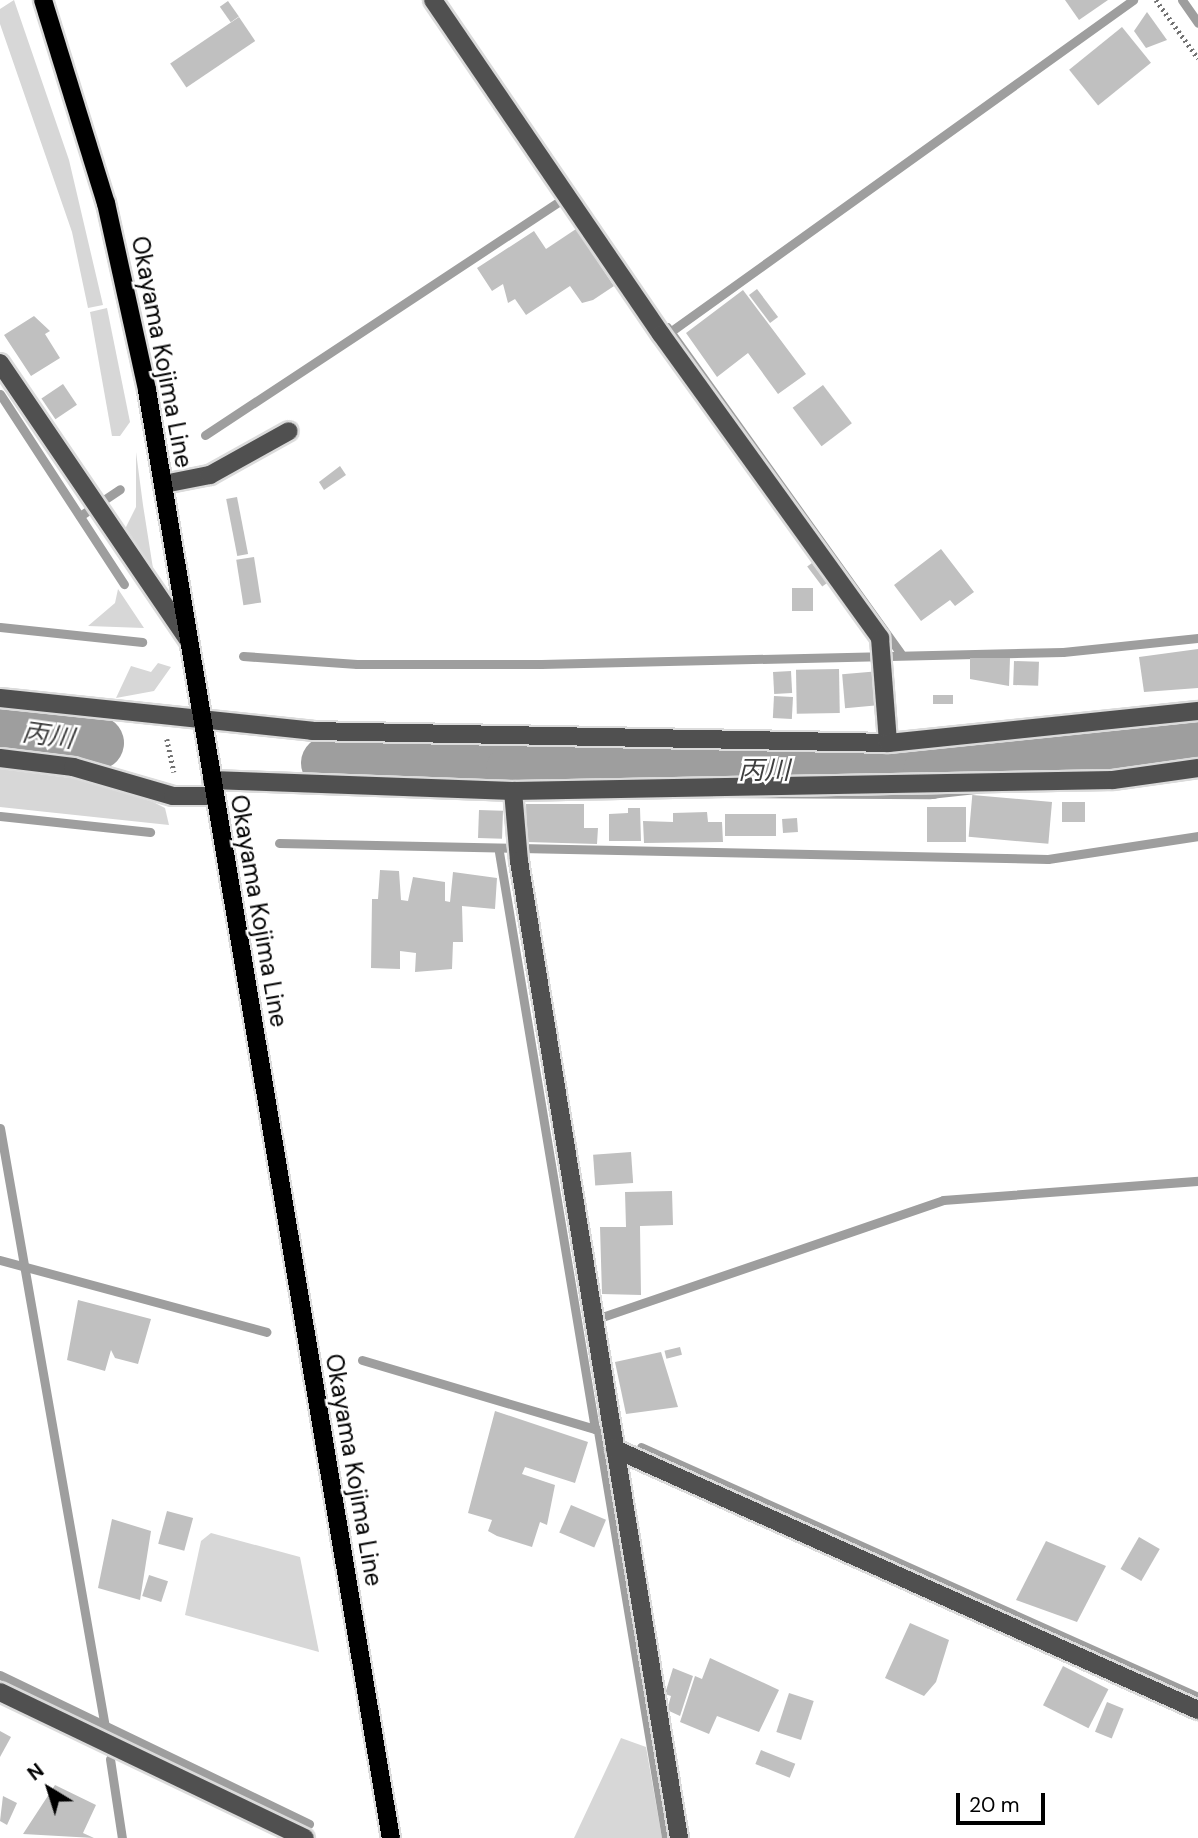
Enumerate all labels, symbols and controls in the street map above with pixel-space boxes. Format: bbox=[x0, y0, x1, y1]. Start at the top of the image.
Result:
street label: Okayama Kojima Line bbox=[125, 234, 199, 470]
water label: 丙川 bbox=[20, 717, 76, 755]
water label: 丙川 bbox=[738, 755, 790, 787]
street label: Okayama Kojima Line bbox=[224, 793, 294, 1029]
street label: Okayama Kojima Line bbox=[319, 1352, 389, 1588]
north arrow bbox=[14, 1754, 84, 1824]
text: N bbox=[23, 1758, 49, 1786]
scale bar bbox=[960, 1778, 1049, 1822]
text: 20 m bbox=[969, 1791, 1020, 1819]

